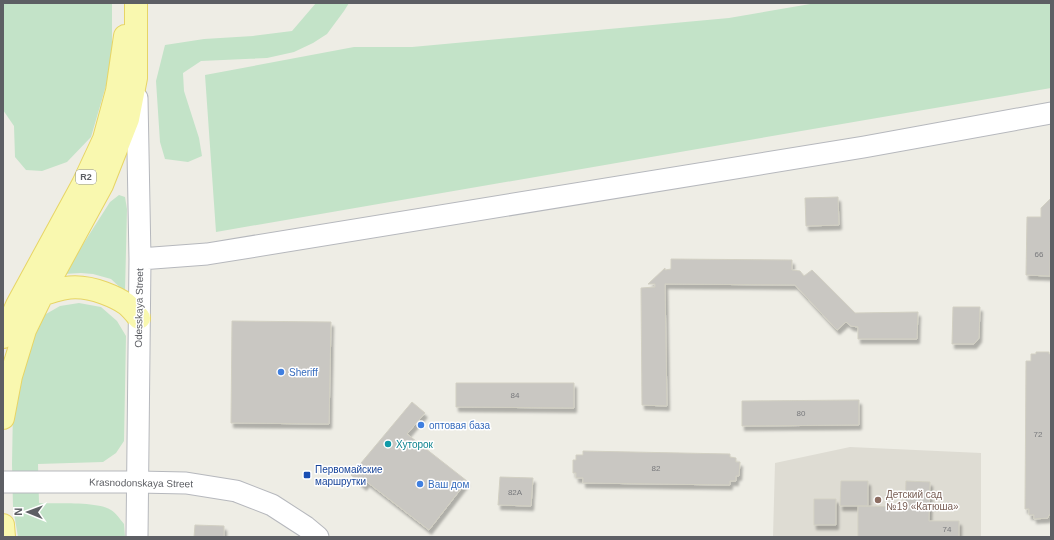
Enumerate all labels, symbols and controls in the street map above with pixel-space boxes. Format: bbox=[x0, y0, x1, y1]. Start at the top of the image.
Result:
road number: R2 bbox=[76, 170, 96, 184]
house number: 66 bbox=[1035, 250, 1044, 259]
street label: Odesskaya Street bbox=[133, 268, 145, 348]
marker: Sheriff bbox=[276, 367, 286, 377]
place label: Sheriff bbox=[289, 367, 318, 378]
house number: 84 bbox=[511, 391, 520, 400]
house number: 80 bbox=[797, 409, 806, 418]
marker: оптовая база bbox=[416, 420, 426, 430]
place label: оптовая база bbox=[429, 420, 490, 431]
house number: 72 bbox=[1034, 430, 1043, 439]
marker: Хуторок bbox=[383, 439, 393, 449]
place label: Хуторок bbox=[396, 439, 434, 450]
place label: Первомайские маршрутки bbox=[315, 464, 383, 487]
house number: 82 bbox=[652, 464, 661, 473]
marker: Первомайские маршрутки bbox=[302, 470, 312, 480]
street label: Krasnodonskaya Street bbox=[89, 477, 193, 489]
marker: Ваш дом bbox=[415, 479, 425, 489]
place label: Ваш дом bbox=[428, 479, 469, 490]
house number: 82А bbox=[508, 488, 523, 497]
place label: Детский сад №19 «Катюша» bbox=[886, 489, 959, 512]
north arrow bbox=[8, 492, 48, 532]
marker: Детский сад №19 «Катюша» bbox=[873, 495, 883, 505]
text: N bbox=[12, 508, 24, 516]
house number: 74 bbox=[943, 525, 952, 534]

